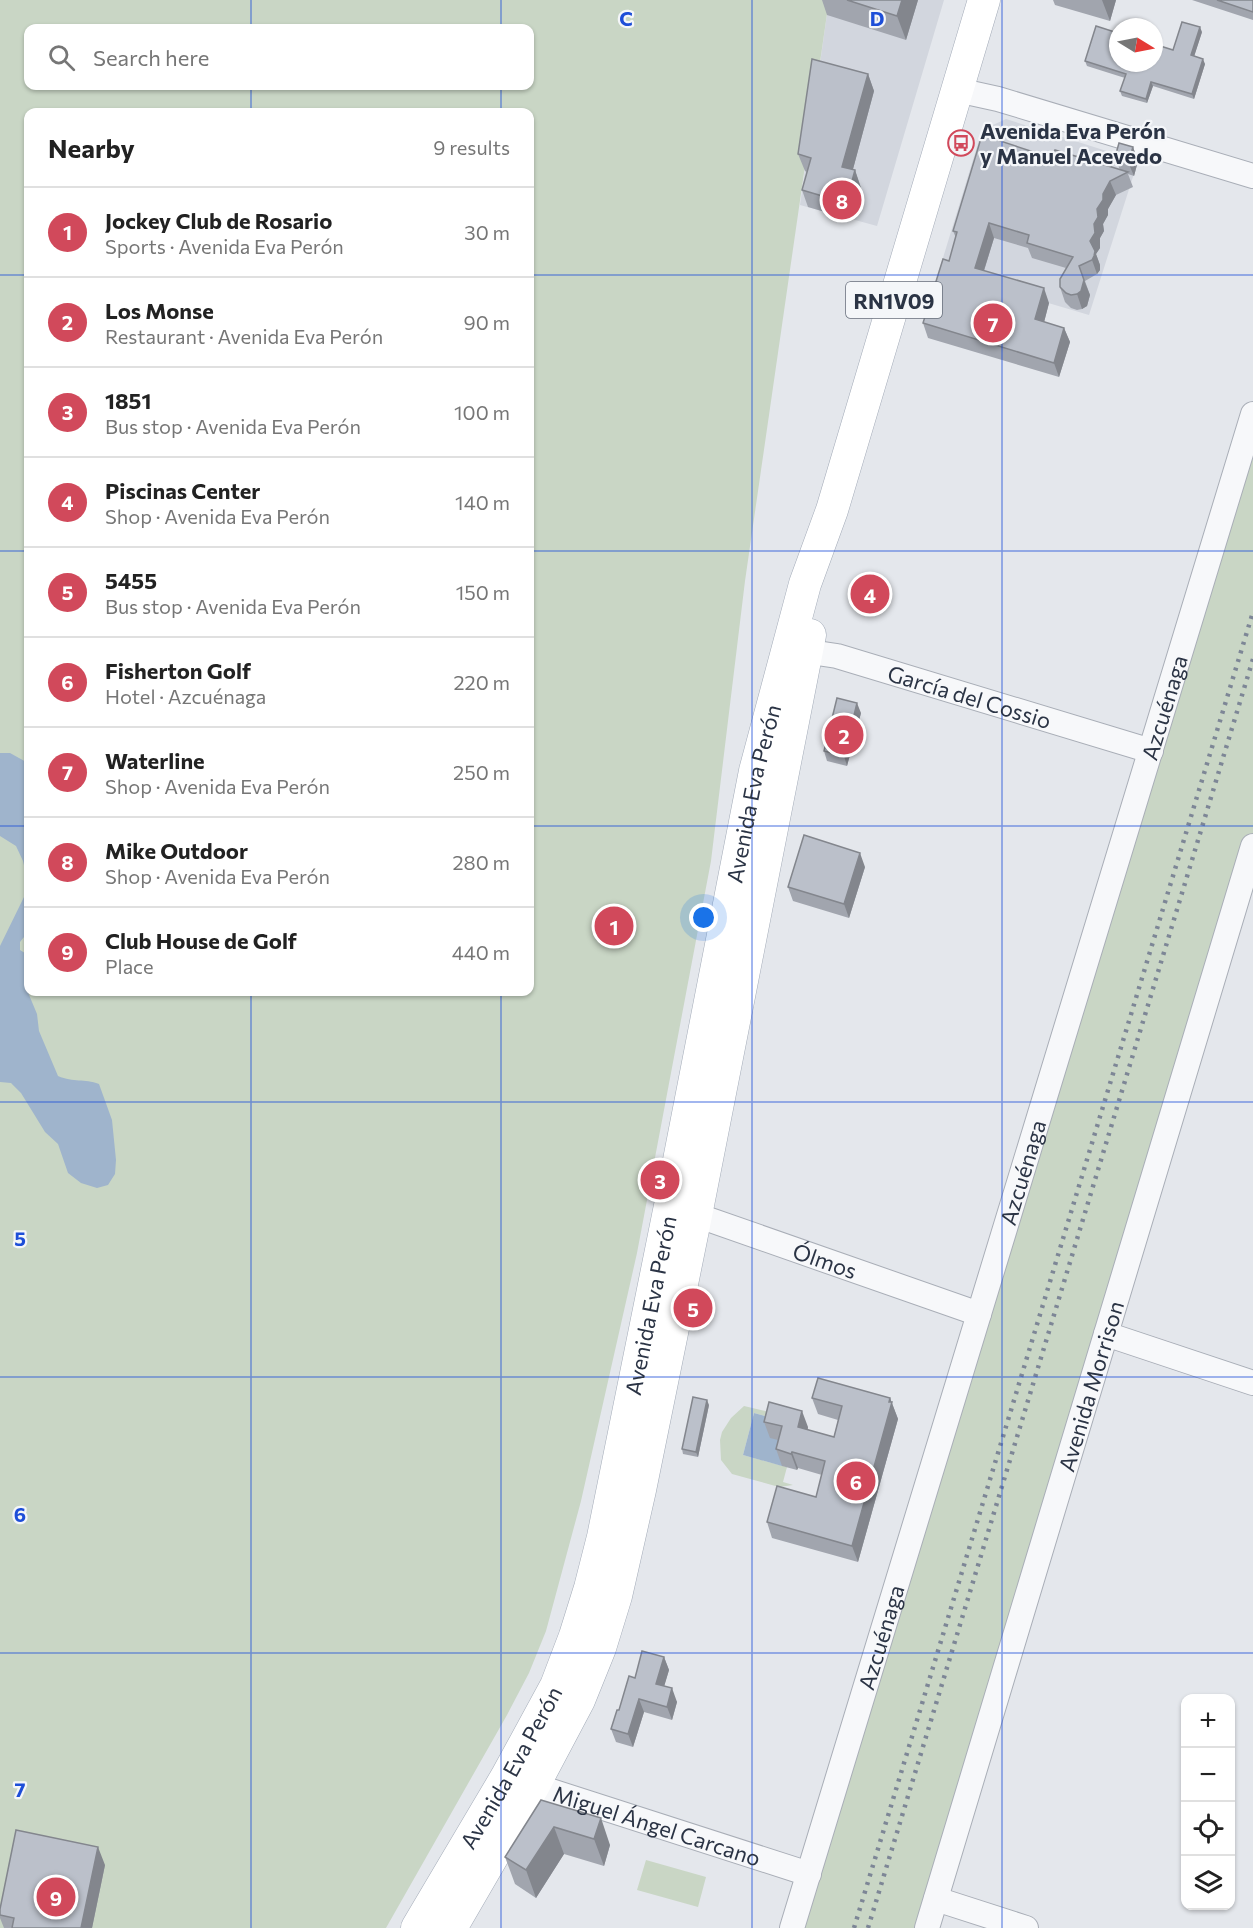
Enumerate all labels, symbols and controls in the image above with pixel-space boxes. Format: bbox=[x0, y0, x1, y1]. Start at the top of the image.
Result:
text: C bbox=[619, 6, 633, 30]
text: D bbox=[870, 6, 884, 30]
north arrow bbox=[1109, 18, 1163, 72]
search box bbox=[24, 24, 534, 90]
icon: search bbox=[45, 41, 78, 74]
text: Search here bbox=[93, 44, 209, 71]
place label: Avenida Eva Perón y Manuel Acevedo bbox=[980, 117, 1166, 169]
bus stop icon: Avenida Eva Perón y Manuel Acevedo bbox=[946, 128, 976, 158]
text: Nearby bbox=[48, 132, 135, 163]
text: 9 results bbox=[433, 135, 510, 159]
pin: 8 bbox=[822, 178, 862, 222]
text: Jockey Club de Rosario bbox=[105, 207, 332, 234]
text: 1 bbox=[63, 220, 72, 244]
text: 30 m bbox=[464, 220, 510, 244]
text: Sports · Avenida Eva Perón bbox=[105, 234, 344, 258]
road number: RN1V09 bbox=[846, 282, 942, 318]
text: Los Monse bbox=[105, 297, 214, 324]
pin: 7 bbox=[974, 300, 1012, 346]
text: 2 bbox=[62, 310, 73, 334]
text: 90 m bbox=[464, 310, 510, 334]
text: Restaurant · Avenida Eva Perón bbox=[105, 324, 383, 348]
text: 1851 bbox=[105, 387, 151, 414]
text: 3 bbox=[62, 400, 73, 424]
text: 100 m bbox=[454, 400, 510, 424]
text: Bus stop · Avenida Eva Perón bbox=[105, 414, 361, 438]
text: Piscinas Center bbox=[105, 477, 260, 504]
text: 4 bbox=[61, 490, 74, 514]
text: 140 m bbox=[455, 490, 510, 514]
text: Shop · Avenida Eva Perón bbox=[105, 504, 330, 528]
text: 5455 bbox=[105, 567, 157, 594]
pin: 4 bbox=[850, 572, 890, 616]
text: 5 bbox=[62, 580, 73, 604]
text: 150 m bbox=[456, 580, 510, 604]
text: Bus stop · Avenida Eva Perón bbox=[105, 594, 361, 618]
street label: Azcuénaga bbox=[1135, 652, 1192, 763]
text: Fisherton Golf bbox=[105, 657, 251, 684]
street label: García del Cossio bbox=[885, 659, 1054, 734]
text: 6 bbox=[61, 670, 74, 694]
text: 220 m bbox=[454, 670, 510, 694]
text: Hotel · Azcuénaga bbox=[105, 684, 266, 708]
street label: Avenida Eva Perón bbox=[720, 701, 786, 885]
pin: 2 bbox=[824, 712, 864, 758]
text: Waterline bbox=[105, 747, 205, 774]
text: 7 bbox=[62, 760, 73, 784]
text: 250 m bbox=[453, 760, 510, 784]
text: Shop · Avenida Eva Perón bbox=[105, 774, 330, 798]
text: Mike Outdoor bbox=[105, 837, 248, 864]
text: 8 bbox=[61, 850, 74, 874]
text: 280 m bbox=[452, 850, 510, 874]
text: Shop · Avenida Eva Perón bbox=[105, 864, 330, 888]
your location bbox=[689, 903, 718, 932]
pin: 1 bbox=[594, 904, 634, 948]
text: Club House de Golf bbox=[105, 927, 297, 954]
text: 9 bbox=[61, 940, 74, 964]
text: 440 m bbox=[452, 940, 510, 964]
text: Place bbox=[105, 954, 154, 978]
street label: Azcuénaga bbox=[993, 1117, 1051, 1228]
pin: 3 bbox=[640, 1158, 680, 1202]
street label: Avenida Eva Perón bbox=[619, 1213, 681, 1397]
text: 5 bbox=[14, 1226, 26, 1250]
street label: Ólmos bbox=[790, 1237, 861, 1284]
pin: 5 bbox=[674, 1286, 712, 1330]
street label: Avenida Morrison bbox=[1052, 1298, 1129, 1475]
pin: 6 bbox=[836, 1458, 876, 1504]
text: 6 bbox=[14, 1502, 26, 1526]
street label: Azcuénaga bbox=[852, 1581, 909, 1693]
street label: Avenida Eva Perón bbox=[454, 1681, 567, 1853]
map controls bbox=[1181, 1694, 1235, 1910]
button: + bbox=[1181, 1694, 1235, 1748]
button: − bbox=[1181, 1748, 1235, 1802]
text: 7 bbox=[15, 1777, 26, 1801]
street label: Miguel Ángel Carcano bbox=[550, 1779, 764, 1871]
button: locate bbox=[1181, 1802, 1235, 1856]
button: layers bbox=[1181, 1856, 1235, 1910]
pin: 9 bbox=[36, 1874, 76, 1920]

